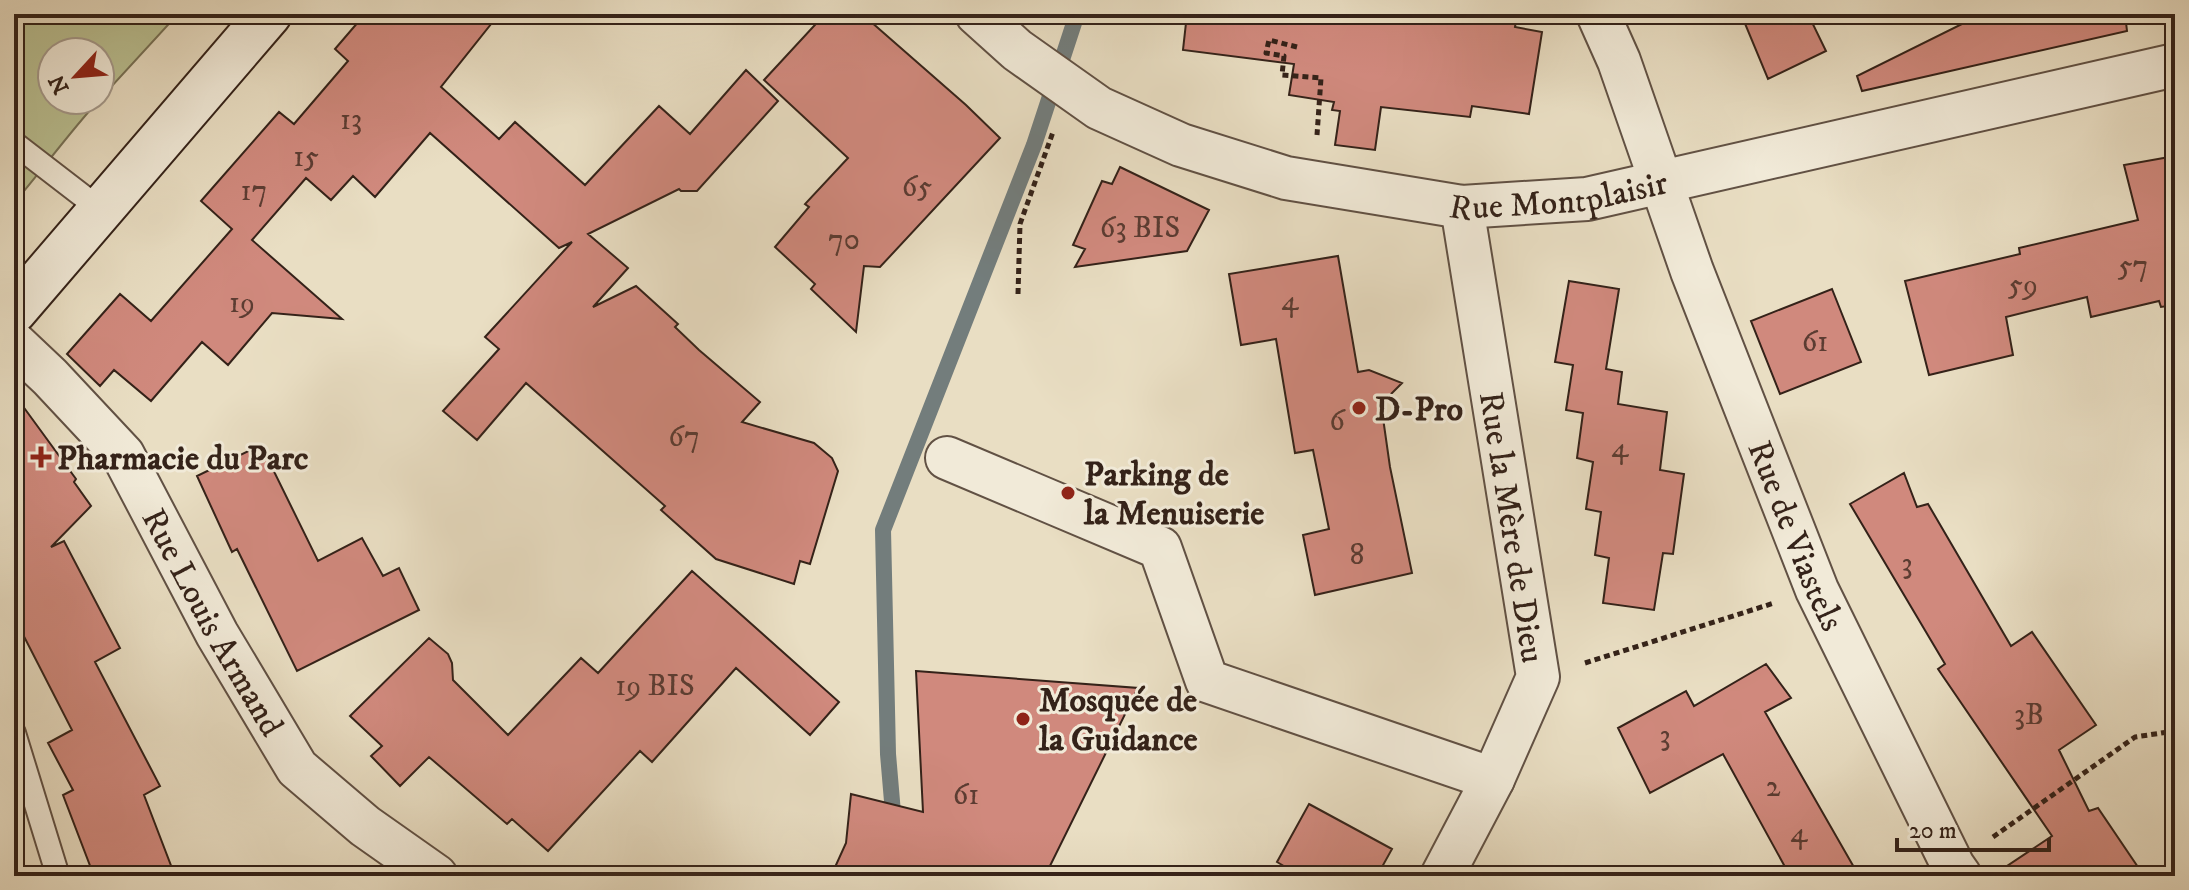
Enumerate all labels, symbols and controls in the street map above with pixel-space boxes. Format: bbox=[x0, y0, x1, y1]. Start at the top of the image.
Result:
north arrow bbox=[36, 36, 116, 116]
text: N bbox=[43, 70, 75, 98]
house number: 13 bbox=[340, 102, 362, 139]
house number: 15 bbox=[293, 139, 319, 176]
street label: Rue Montplaisir bbox=[1446, 162, 1672, 231]
house number: 65 bbox=[902, 169, 932, 206]
house number: 17 bbox=[241, 173, 267, 210]
house number: 63 BIS bbox=[1100, 210, 1180, 247]
house number: 70 bbox=[828, 222, 860, 259]
house number: 57 bbox=[2118, 248, 2148, 285]
house number: 59 bbox=[2008, 267, 2038, 304]
house number: 4 bbox=[1281, 283, 1299, 320]
house number: 19 bbox=[229, 285, 255, 322]
house number: 61 bbox=[1802, 324, 1828, 361]
place label: D-Pro bbox=[1375, 389, 1463, 431]
street label: Rue la Mère de Dieu bbox=[1469, 389, 1553, 666]
marker: D-Pro bbox=[1350, 399, 1368, 417]
house number: 6 bbox=[1329, 403, 1346, 440]
house number: 67 bbox=[668, 419, 700, 456]
house number: 4 bbox=[1611, 430, 1629, 467]
street label: Rue de Viastels bbox=[1738, 435, 1853, 638]
place label: Pharmacie du Parc bbox=[57, 438, 309, 480]
marker: Pharmacie du Parc bbox=[32, 448, 50, 466]
place label: Parking de la Menuiserie bbox=[1083, 454, 1264, 535]
marker: Parking de la Menuiserie bbox=[1059, 484, 1077, 502]
street label: Rue Louis Armand bbox=[132, 502, 292, 744]
house number: 8 bbox=[1349, 537, 1365, 574]
house number: 3 bbox=[1901, 546, 1913, 583]
house number: 19 BIS bbox=[615, 668, 695, 705]
place label: Mosquée de la Guidance bbox=[1038, 680, 1198, 761]
house number: 3B bbox=[2014, 697, 2044, 734]
marker: Mosquée de la Guidance bbox=[1014, 710, 1032, 728]
house number: 3 bbox=[1659, 718, 1671, 755]
house number: 2 bbox=[1766, 769, 1781, 806]
house number: 61 bbox=[953, 777, 979, 814]
scale bar bbox=[1897, 802, 2049, 852]
house number: 4 bbox=[1790, 815, 1808, 852]
text: 20 m bbox=[1909, 816, 1957, 846]

